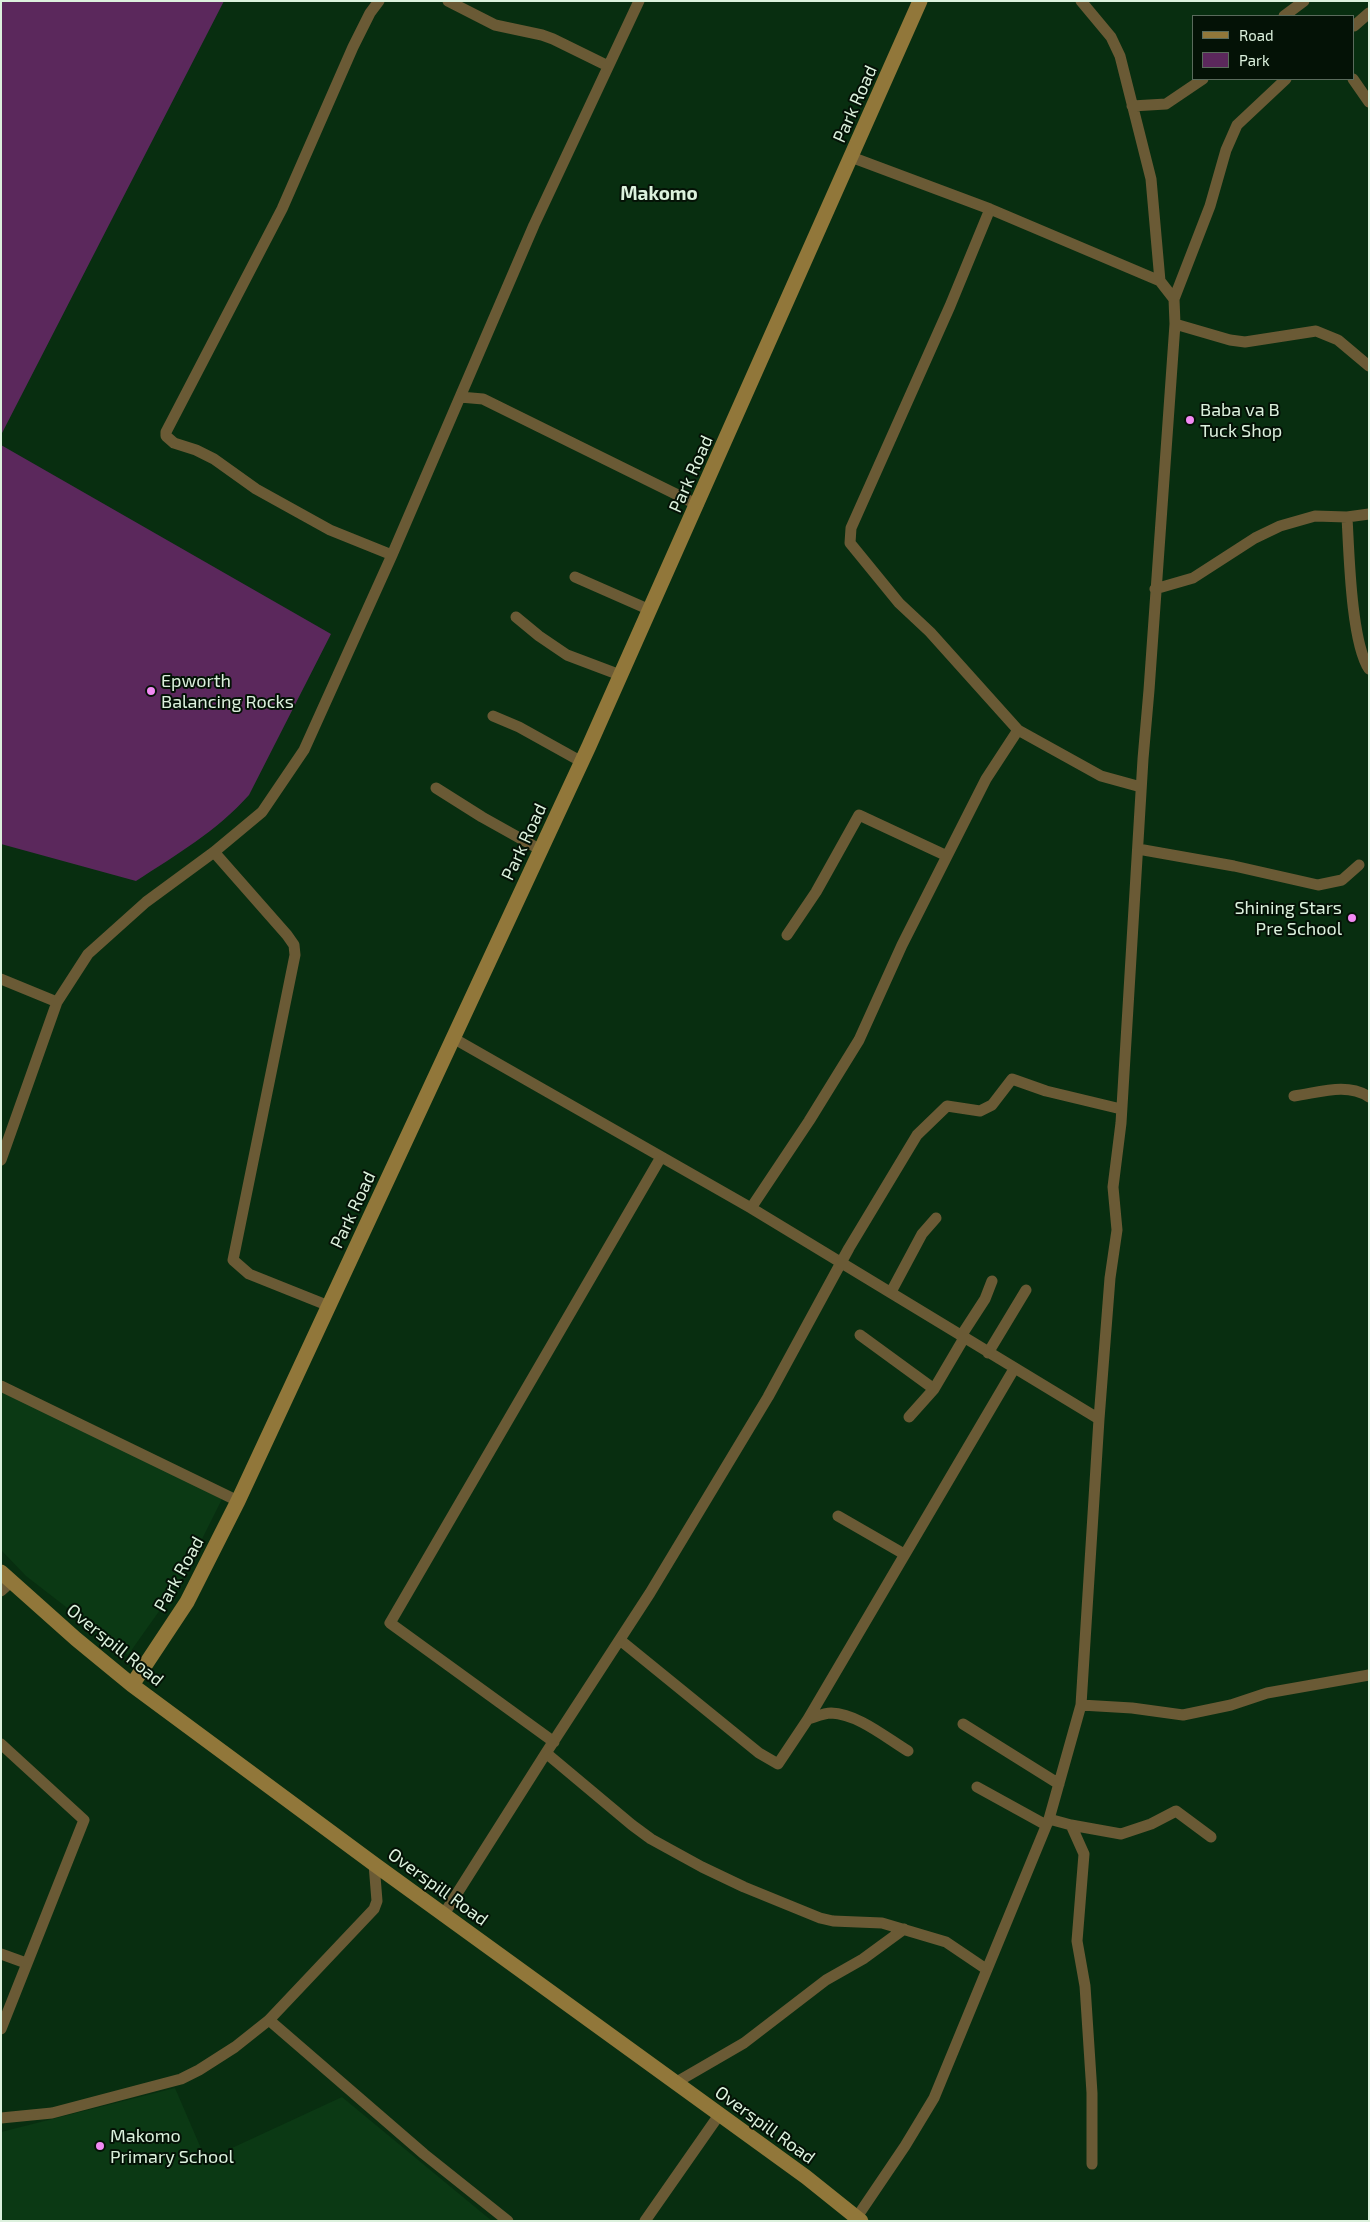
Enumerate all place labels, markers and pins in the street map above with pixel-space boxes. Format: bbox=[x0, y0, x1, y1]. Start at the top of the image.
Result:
place label: Baba va B Tuck Shop bbox=[1200, 399, 1282, 442]
marker: Baba va B Tuck Shop bbox=[1184, 414, 1196, 426]
place label: Epworth Balancing Rocks bbox=[161, 670, 294, 712]
marker: Epworth Balancing Rocks bbox=[145, 685, 157, 697]
place label: Shining Stars Pre School bbox=[1234, 897, 1342, 940]
marker: Shining Stars Pre School bbox=[1346, 912, 1358, 924]
place label: Makomo Primary School bbox=[110, 2125, 234, 2168]
marker: Makomo Primary School bbox=[94, 2140, 106, 2152]

